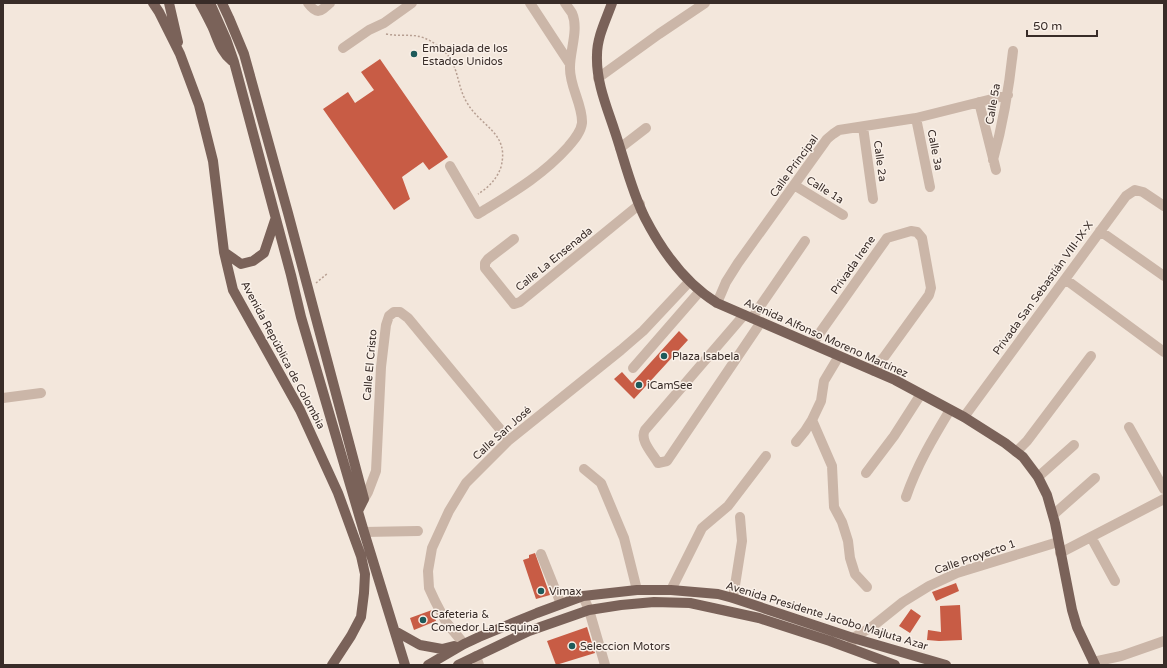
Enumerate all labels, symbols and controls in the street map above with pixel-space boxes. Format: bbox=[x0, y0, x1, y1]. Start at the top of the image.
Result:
scale bar bbox=[1027, 12, 1097, 38]
text: 50 m bbox=[1033, 19, 1062, 33]
place label: Embajada de los Estados Unidos bbox=[422, 42, 508, 68]
marker: Embajada de los Estados Unidos bbox=[409, 49, 419, 59]
street label: Calle 5a bbox=[983, 82, 1003, 126]
street label: Calle 3a bbox=[925, 128, 945, 172]
street label: Calle Principal bbox=[767, 132, 821, 200]
street label: Calle 2a bbox=[871, 140, 889, 182]
street label: Calle 1a bbox=[804, 173, 846, 207]
street label: Privada San Sebastián VIII-IX-X bbox=[990, 219, 1096, 357]
street label: Calle La Ensenada bbox=[513, 224, 595, 294]
street label: Privada Irene bbox=[828, 233, 878, 297]
street label: Avenida República de Colombia bbox=[238, 279, 328, 431]
street label: Avenida Alfonso Moreno Martínez bbox=[742, 296, 911, 380]
street label: Calle El Cristo bbox=[360, 328, 380, 401]
place label: Plaza Isabela bbox=[672, 350, 739, 363]
marker: Plaza Isabela bbox=[659, 351, 669, 361]
place label: iCamSee bbox=[647, 379, 693, 392]
marker: iCamSee bbox=[634, 380, 644, 390]
street label: Calle San José bbox=[470, 403, 534, 463]
street label: Calle Proyecto 1 bbox=[933, 537, 1017, 577]
street label: Avenida Presidente Jacobo Majluta Azar bbox=[724, 579, 930, 653]
place label: Vimax bbox=[549, 585, 582, 598]
marker: Vimax bbox=[536, 586, 546, 596]
place label: Cafeteria & Comedor La Esquina bbox=[431, 608, 539, 634]
marker: Cafeteria & Comedor La Esquina bbox=[418, 615, 428, 625]
place label: Seleccion Motors bbox=[580, 640, 670, 653]
marker: Seleccion Motors bbox=[567, 641, 577, 651]

